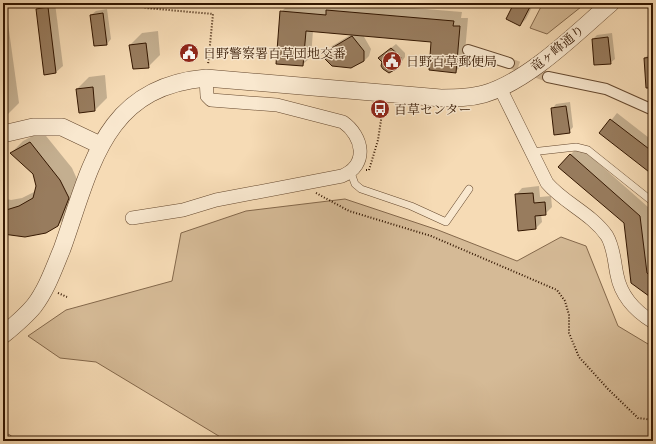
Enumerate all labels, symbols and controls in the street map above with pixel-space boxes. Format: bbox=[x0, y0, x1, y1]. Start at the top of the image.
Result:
street label: 竜ヶ峰通り bbox=[527, 21, 589, 76]
public building icon: 日野警察署百草団地交番 bbox=[178, 42, 200, 64]
place label: 日野警察署百草団地交番 bbox=[203, 45, 346, 63]
public building icon: 日野百草郵便局 bbox=[381, 50, 403, 72]
place label: 日野百草郵便局 bbox=[406, 53, 497, 71]
bus stop icon: 百草センター bbox=[369, 98, 391, 120]
place label: 百草センター bbox=[394, 101, 471, 119]

